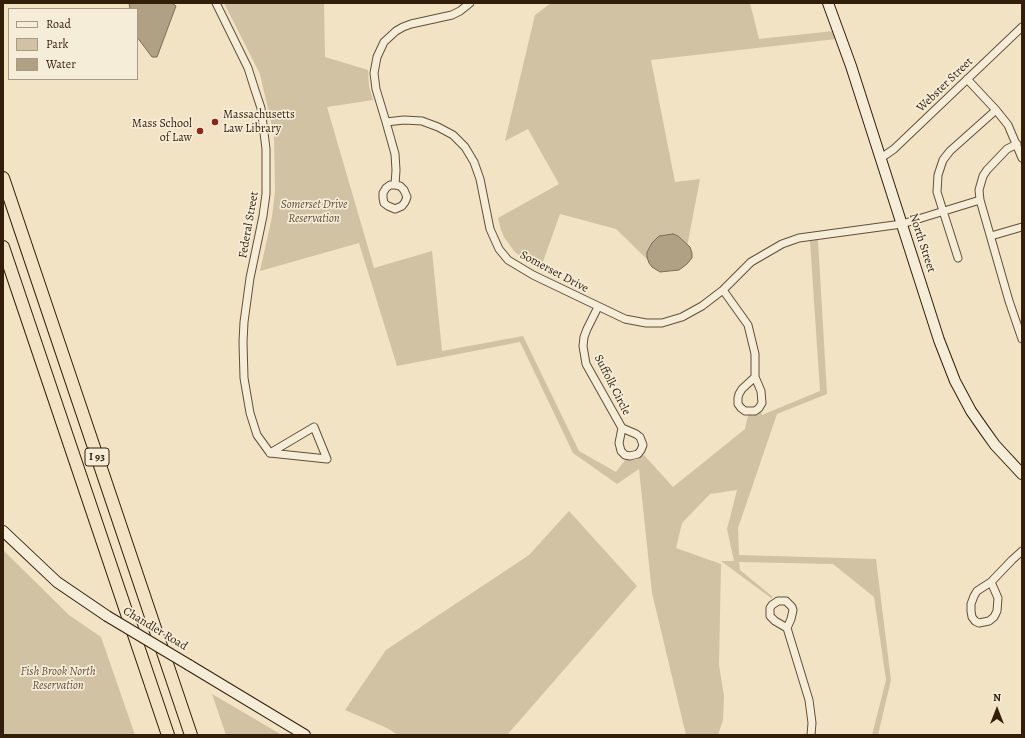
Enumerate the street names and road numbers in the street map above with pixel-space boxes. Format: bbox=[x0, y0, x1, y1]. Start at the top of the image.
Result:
street label: Webster Street bbox=[914, 55, 976, 115]
street label: Federal Street bbox=[236, 190, 262, 260]
street label: North Street bbox=[906, 212, 938, 274]
street label: Somerset Drive bbox=[517, 248, 591, 296]
street label: Suffolk Circle bbox=[591, 352, 633, 418]
road number: I 93 bbox=[85, 448, 109, 466]
street label: Chandler Road bbox=[120, 604, 190, 654]

